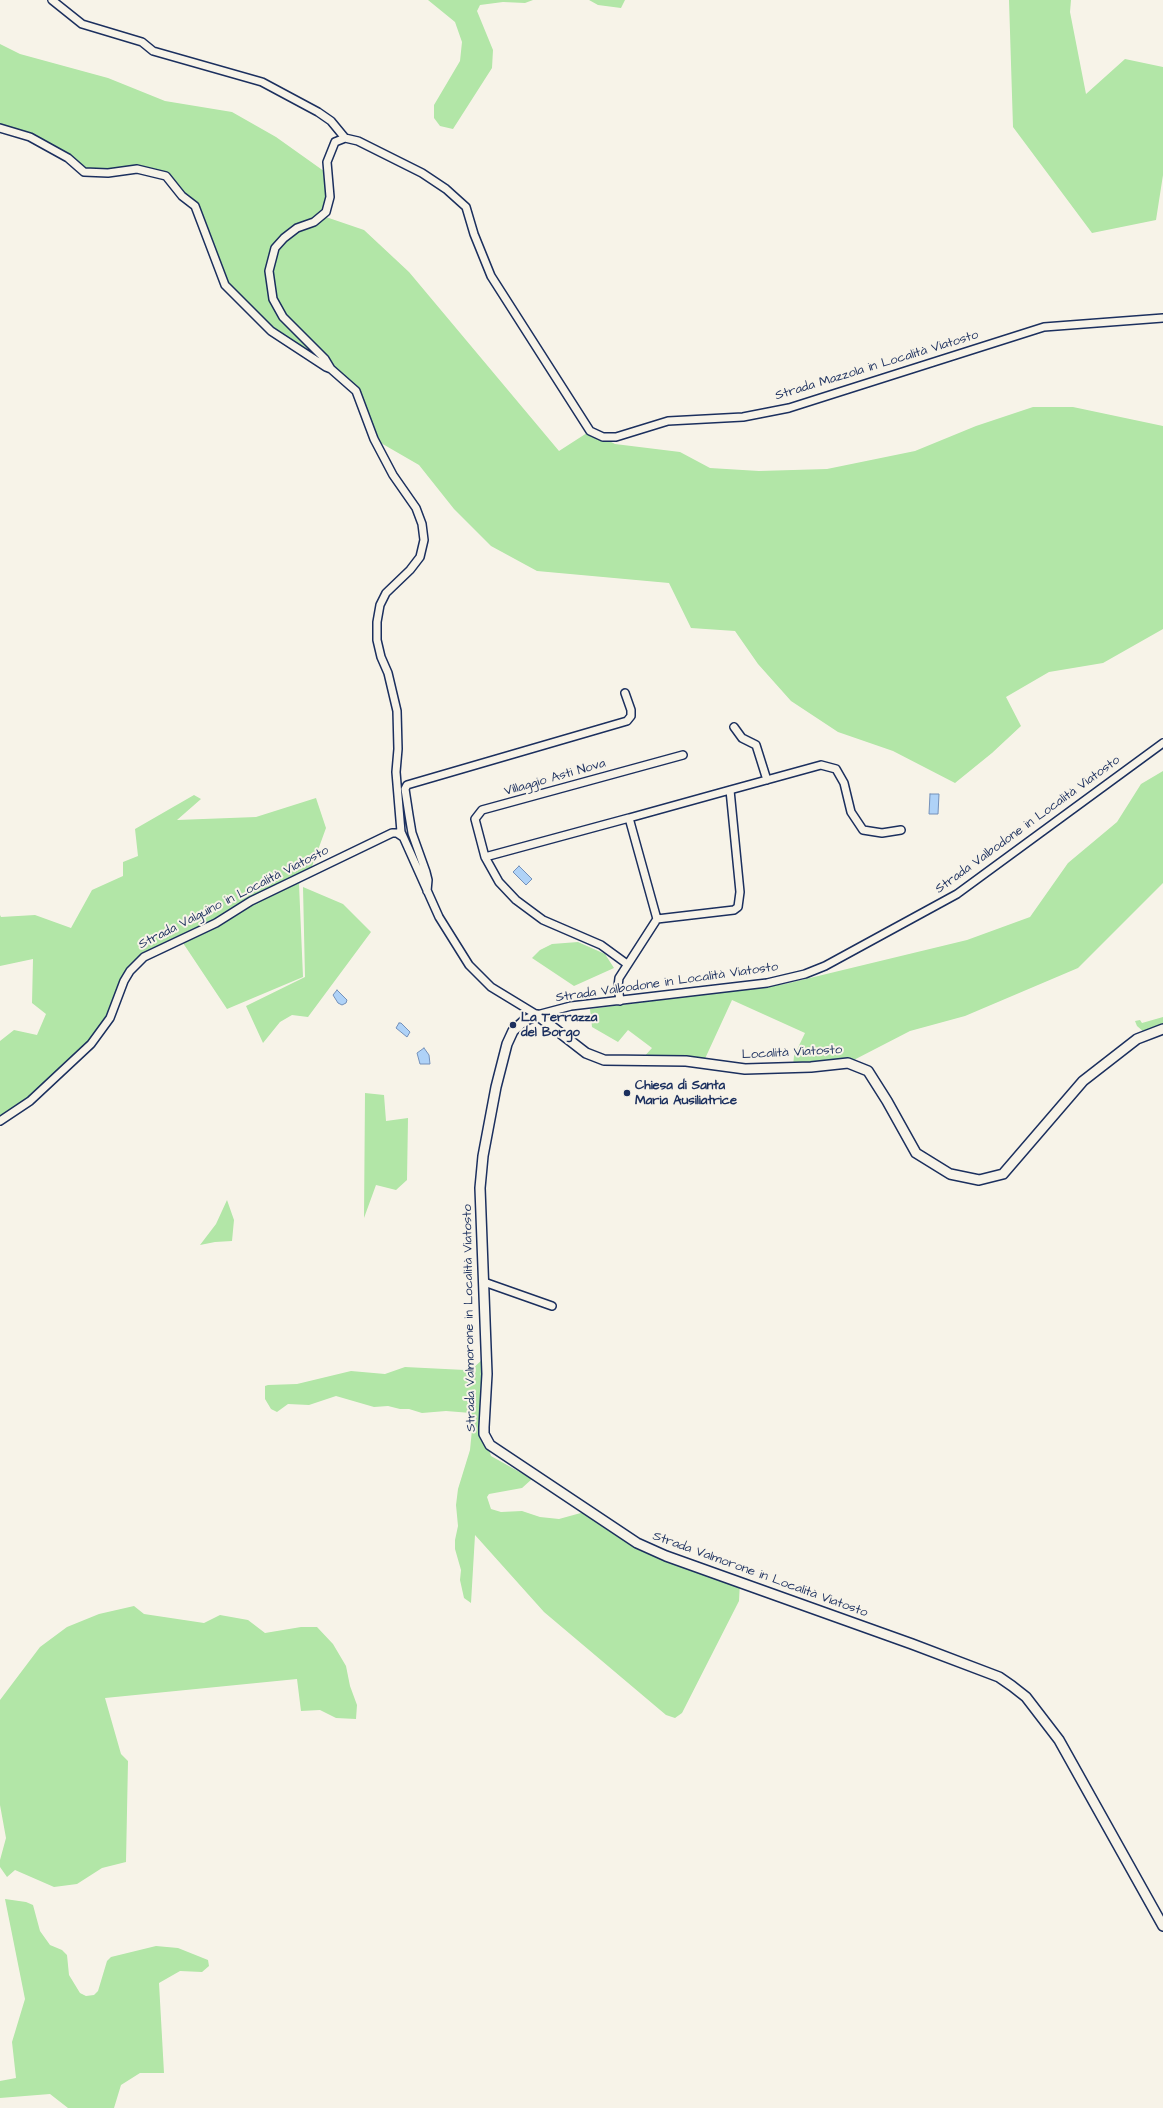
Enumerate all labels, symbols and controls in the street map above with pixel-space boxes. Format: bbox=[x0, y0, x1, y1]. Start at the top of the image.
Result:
street label: Strada Mazzola in Località Viatosto bbox=[774, 328, 980, 404]
street label: Strada Valbodone in Località Viatosto bbox=[933, 753, 1123, 897]
street label: Villaggio Asti Nova bbox=[502, 756, 608, 800]
street label: Strada Valguino in Località Viatosto bbox=[136, 843, 332, 953]
street label: Strada Valbodone in Località Viatosto bbox=[555, 960, 779, 1006]
place label: La Terrazza del Borgo bbox=[521, 1010, 597, 1041]
marker: La Terrazza del Borgo bbox=[508, 1020, 518, 1030]
street label: Località Viatosto bbox=[741, 1043, 843, 1063]
place label: Chiesa di Santa Maria Ausiliatrice bbox=[635, 1078, 737, 1109]
marker: Chiesa di Santa Maria Ausiliatrice bbox=[622, 1088, 632, 1098]
street label: Strada Valmorone in Località Viatosto bbox=[460, 1204, 480, 1432]
street label: Strada Valmorone in Località Viatosto bbox=[650, 1529, 870, 1621]

